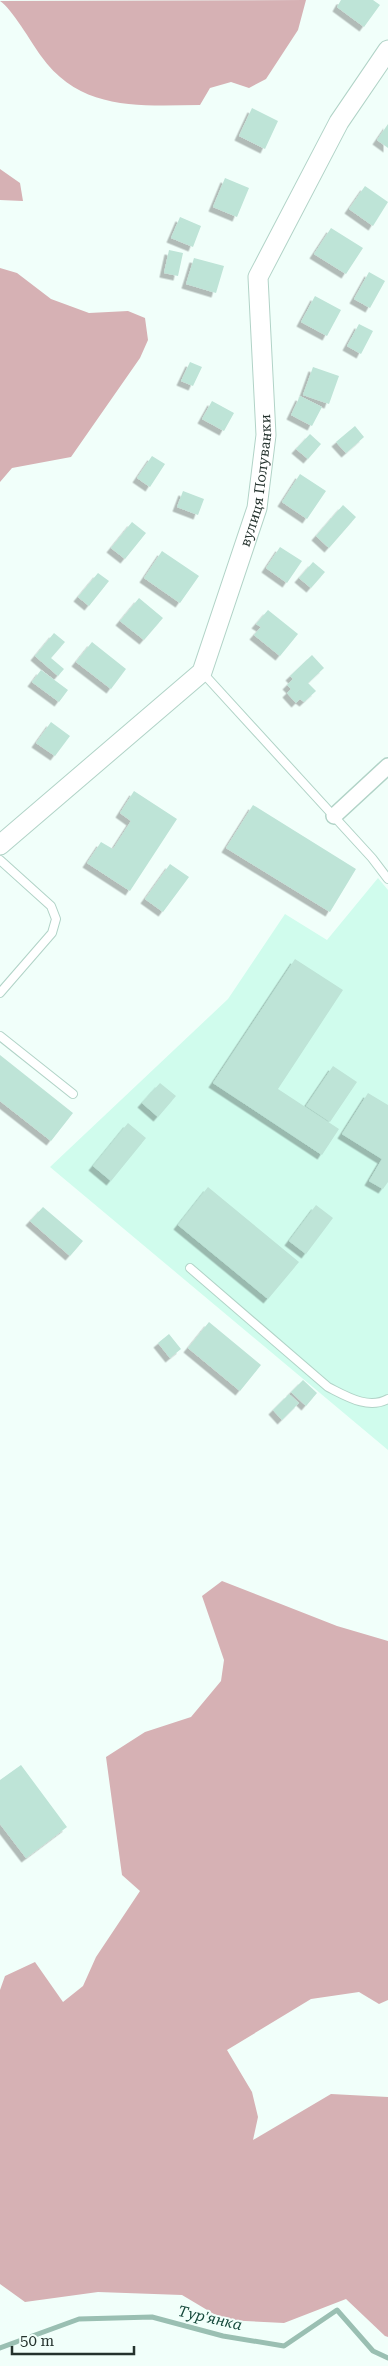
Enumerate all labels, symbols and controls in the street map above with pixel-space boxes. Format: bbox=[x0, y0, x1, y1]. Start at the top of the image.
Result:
street label: вулиця Полуванки bbox=[237, 414, 274, 549]
water label: Тур'янка bbox=[176, 2302, 244, 2334]
scale bar bbox=[12, 2324, 135, 2356]
text: 50 m bbox=[20, 2332, 55, 2350]

